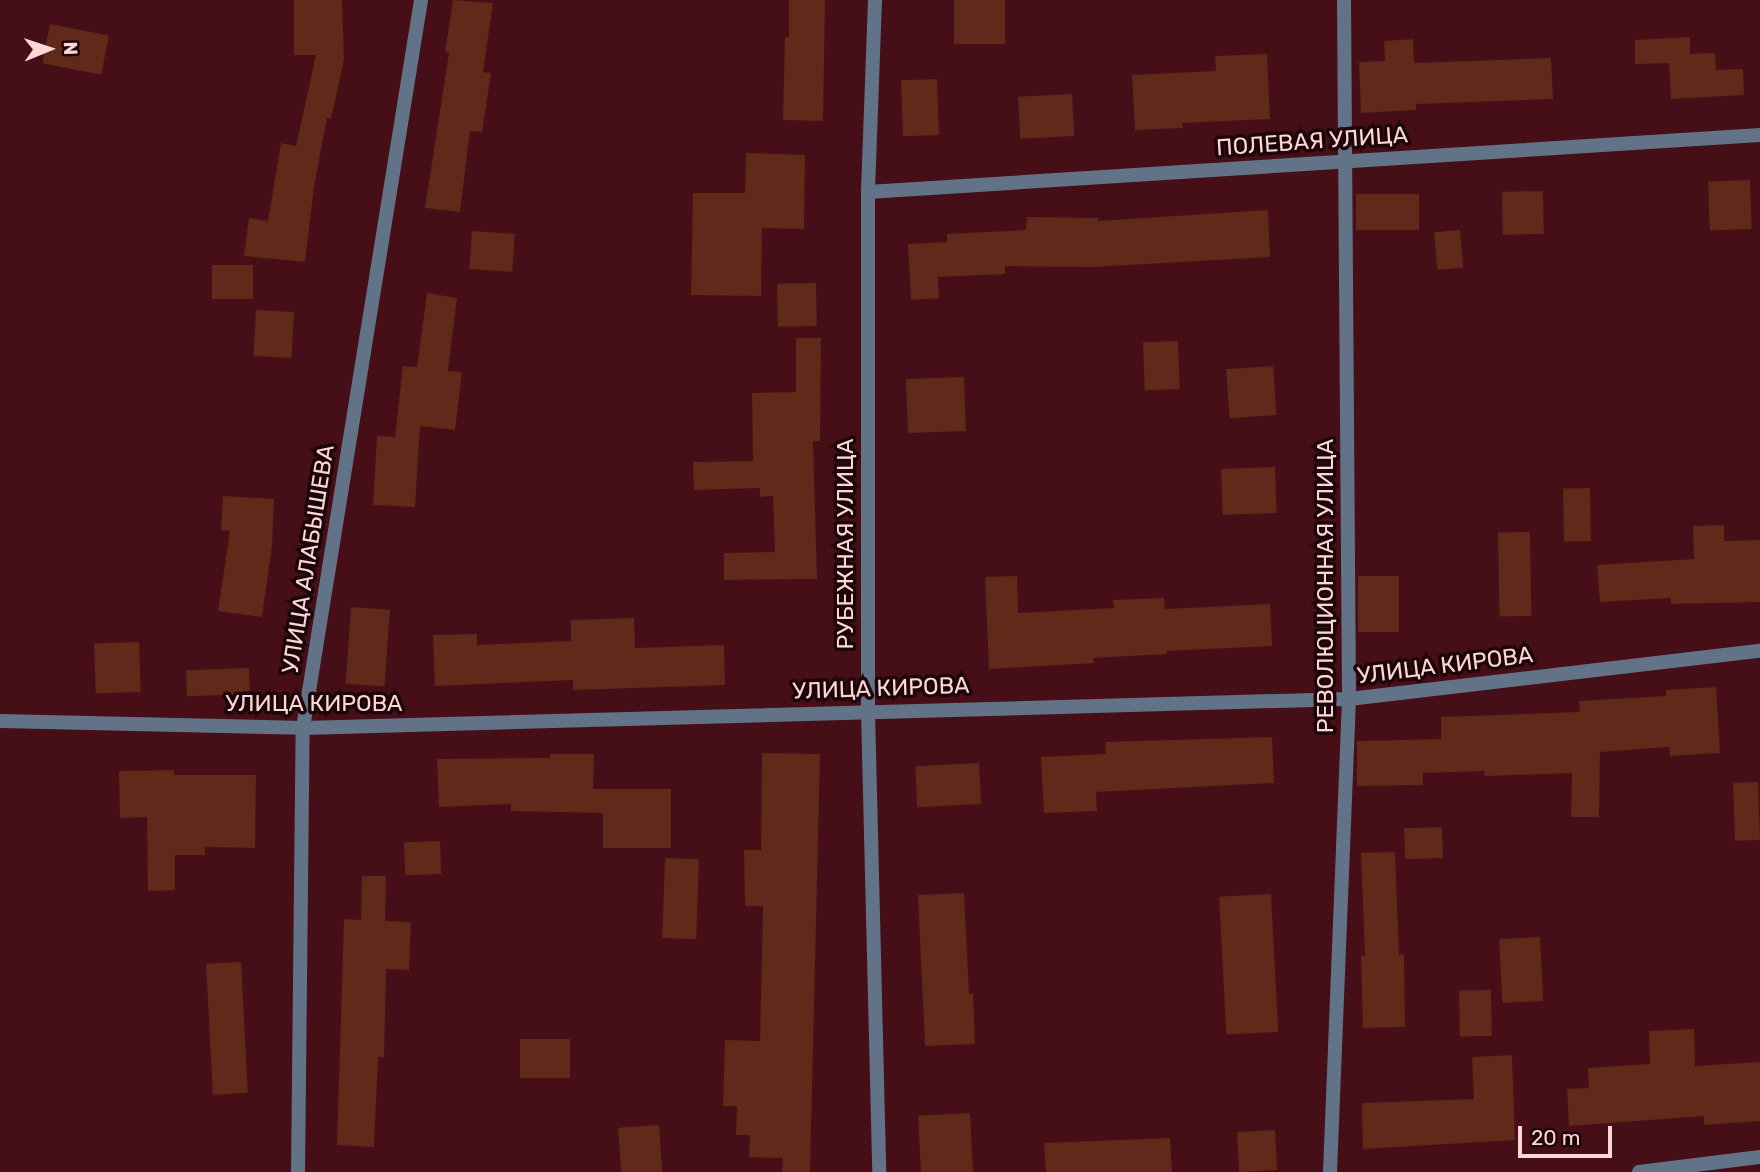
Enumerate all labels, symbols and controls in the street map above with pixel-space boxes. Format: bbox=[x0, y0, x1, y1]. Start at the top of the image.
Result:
north arrow bbox=[14, 14, 84, 84]
text: N bbox=[59, 41, 82, 55]
street label: ПОЛЕВАЯ УЛИЦА bbox=[1215, 121, 1409, 161]
street label: РУБЕЖНАЯ УЛИЦА bbox=[831, 439, 859, 649]
street label: РЕВОЛЮЦИОННАЯ УЛИЦА bbox=[1311, 439, 1339, 733]
street label: УЛИЦА АЛАБЫШЕВА bbox=[276, 443, 340, 675]
street label: УЛИЦА КИРОВА bbox=[1356, 641, 1534, 689]
street label: УЛИЦА КИРОВА bbox=[792, 671, 970, 705]
street label: УЛИЦА КИРОВА bbox=[226, 689, 402, 717]
scale bar bbox=[1522, 1112, 1616, 1156]
text: 20 m bbox=[1531, 1125, 1580, 1150]

